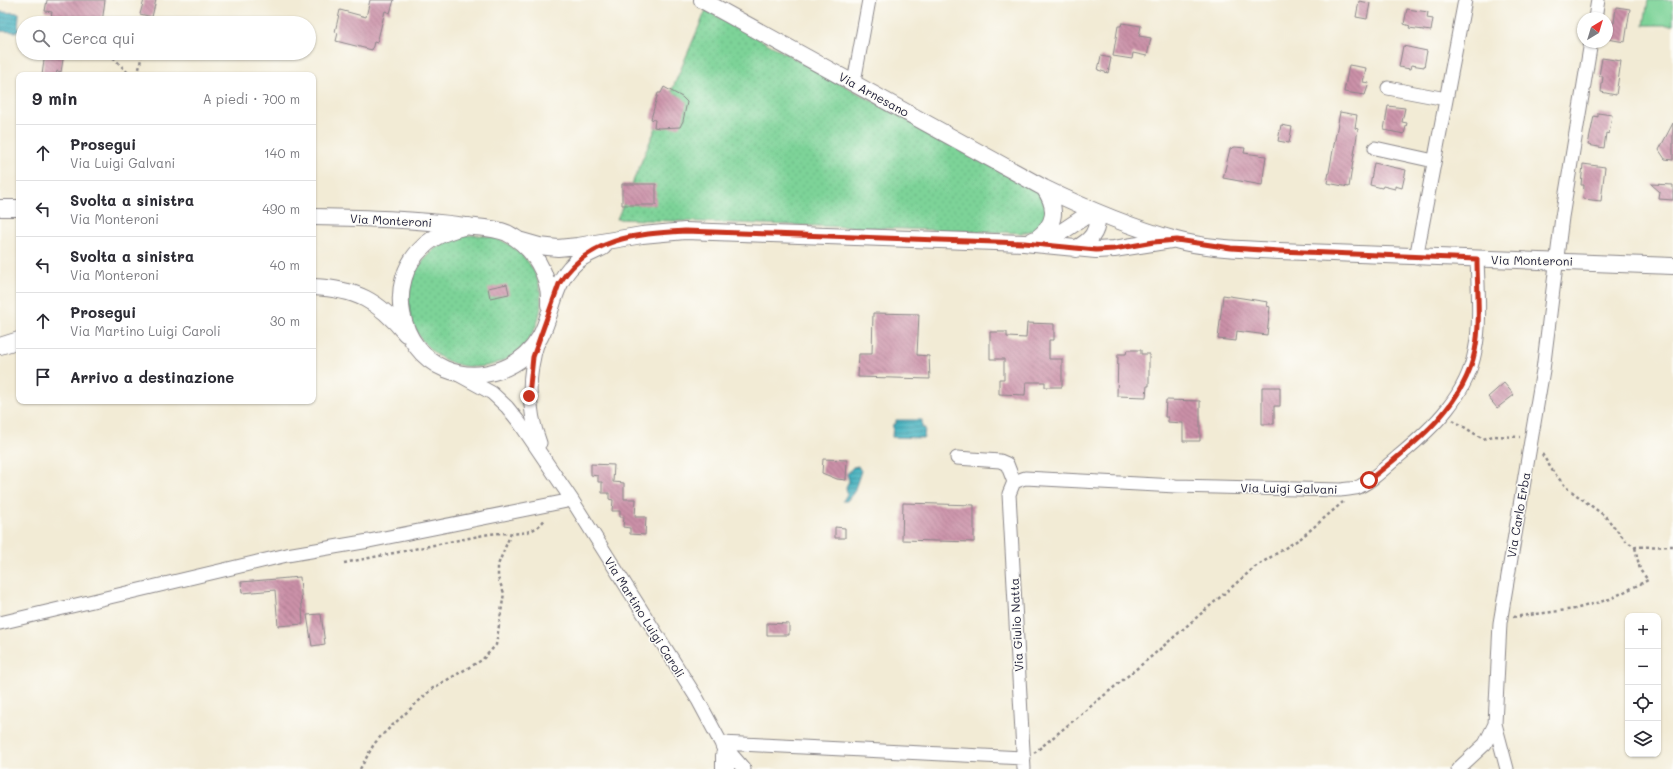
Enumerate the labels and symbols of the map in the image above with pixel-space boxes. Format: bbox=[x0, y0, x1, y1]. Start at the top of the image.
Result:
north arrow bbox=[1577, 12, 1613, 48]
street label: Via Arnesano bbox=[836, 68, 912, 120]
street label: Via Monteroni bbox=[350, 210, 432, 230]
street label: Via Monteroni bbox=[1491, 251, 1573, 269]
route end bbox=[520, 387, 538, 405]
route start bbox=[1360, 471, 1378, 489]
street label: Via Carlo Erba bbox=[1503, 471, 1533, 559]
street label: Via Luigi Galvani bbox=[1240, 479, 1338, 497]
street label: Via Martino Luigi Caroli bbox=[601, 554, 689, 680]
street label: Via Giulio Natta bbox=[1006, 578, 1026, 672]

